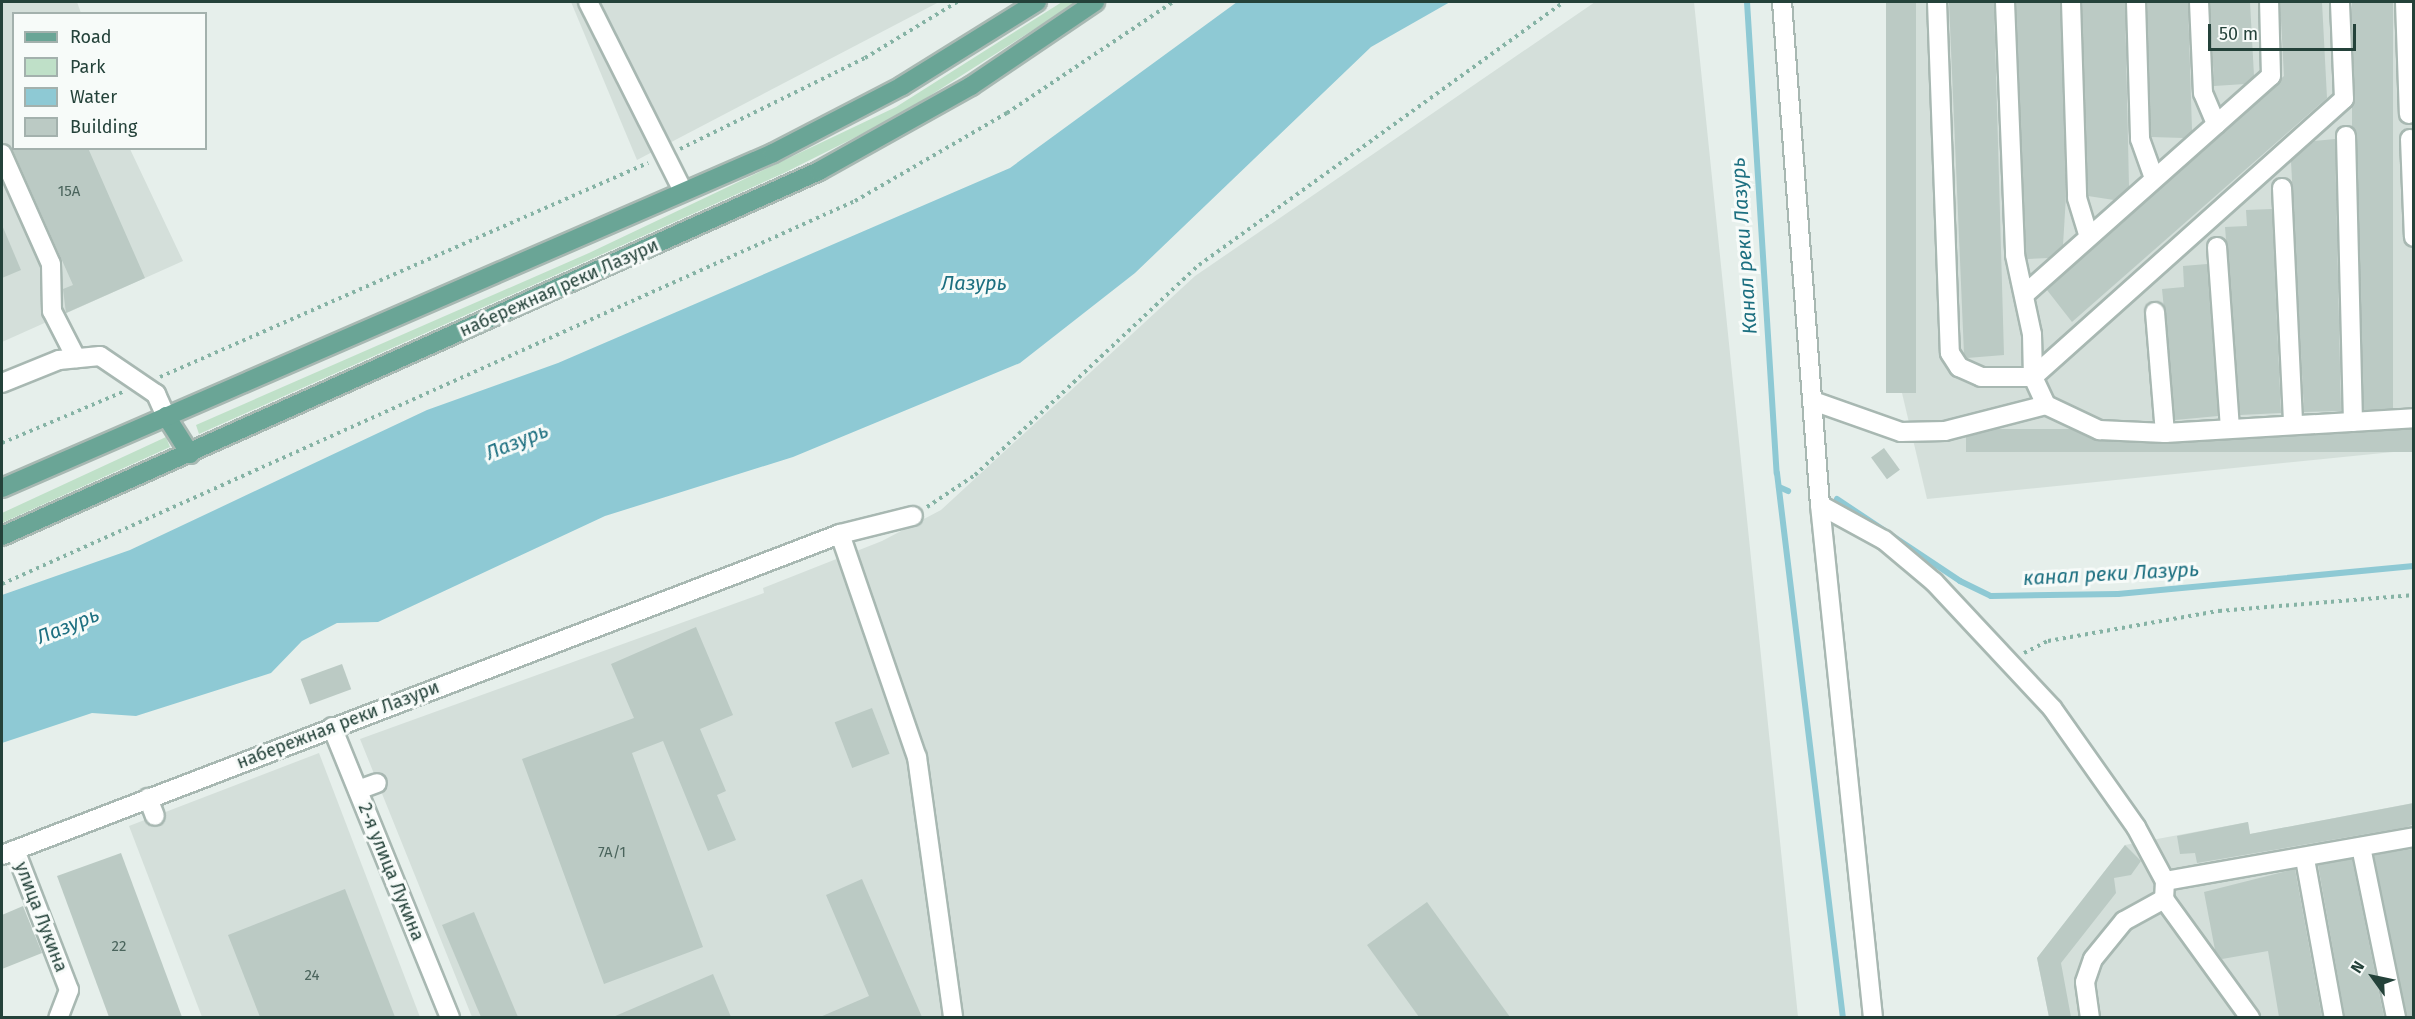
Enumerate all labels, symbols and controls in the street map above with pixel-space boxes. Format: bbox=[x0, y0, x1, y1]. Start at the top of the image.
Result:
legend bbox=[12, 12, 207, 150]
scale bar bbox=[2211, 12, 2360, 50]
text: 50 m bbox=[2219, 23, 2258, 45]
text: Road bbox=[70, 26, 112, 48]
text: Park bbox=[70, 56, 105, 78]
text: Water bbox=[70, 86, 117, 108]
text: Building bbox=[70, 116, 137, 138]
water label: Канал реки Лазурь bbox=[1726, 157, 1762, 335]
house number: 15А bbox=[58, 183, 80, 201]
street label: набережная реки Лазури bbox=[456, 234, 662, 342]
water label: Лазурь bbox=[941, 271, 1007, 295]
water label: Лазурь bbox=[482, 419, 552, 465]
water label: канал реки Лазурь bbox=[2022, 557, 2200, 591]
water label: Лазурь bbox=[33, 603, 103, 649]
street label: набережная реки Лазури bbox=[234, 676, 442, 774]
street label: 2-я улица Лукина bbox=[353, 800, 429, 944]
house number: 7А/1 bbox=[598, 844, 626, 862]
street label: улица Лукина bbox=[10, 859, 72, 975]
house number: 22 bbox=[112, 938, 126, 956]
north arrow bbox=[2343, 947, 2403, 1007]
text: N bbox=[2347, 957, 2368, 977]
house number: 24 bbox=[305, 967, 319, 985]

